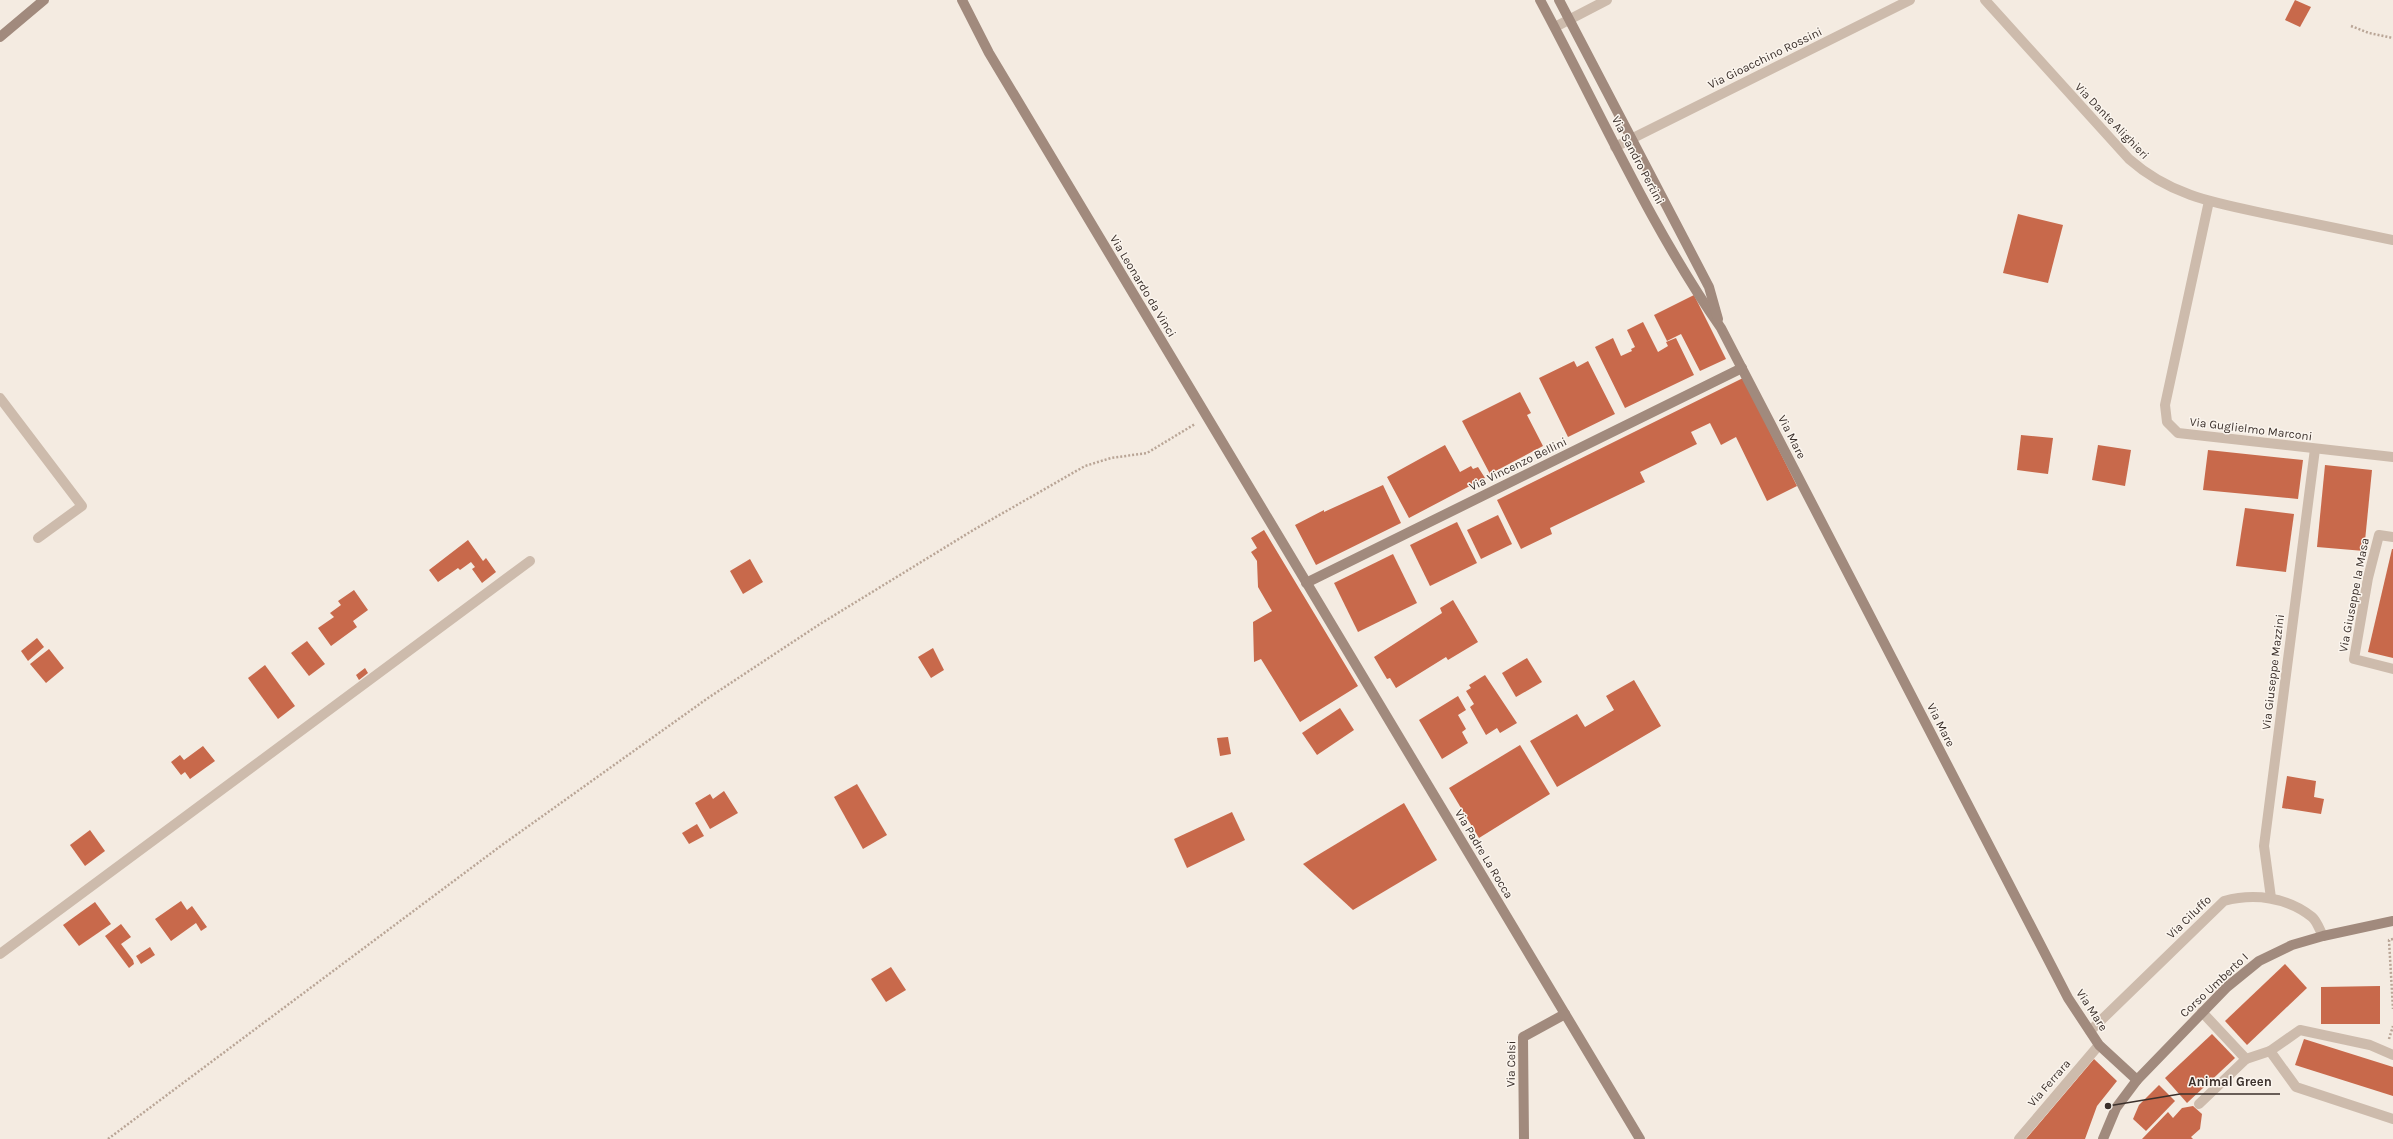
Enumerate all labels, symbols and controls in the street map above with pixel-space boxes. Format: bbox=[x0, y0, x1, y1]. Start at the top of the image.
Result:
street label: Via Gioacchino Rossini bbox=[1706, 24, 1824, 92]
street label: Via Dante Alighieri bbox=[2072, 80, 2152, 162]
street label: Via Sandro Pertini bbox=[1609, 114, 1667, 206]
street label: Via Leonardo da Vinci bbox=[1107, 232, 1179, 340]
street label: Via Mare bbox=[1775, 413, 1809, 461]
street label: Via Guglielmo Marconi bbox=[2189, 415, 2313, 443]
street label: Via Vincenzo Bellini bbox=[1467, 434, 1569, 494]
street label: Via Giuseppe la Masa bbox=[2336, 537, 2372, 653]
street label: Via Giuseppe Mazzini bbox=[2259, 613, 2287, 731]
street label: Via Mare bbox=[1924, 701, 1958, 749]
street label: Via Padre La Rocca bbox=[1452, 807, 1516, 901]
street label: Via Ciluffo bbox=[2164, 892, 2214, 942]
street label: Corso Umberto I bbox=[2177, 950, 2251, 1020]
street label: Via Mare bbox=[2073, 986, 2111, 1034]
street label: Via Celsi bbox=[1504, 1041, 1518, 1087]
street label: Via Ferrara bbox=[2025, 1056, 2073, 1110]
callout: Animal Green bbox=[2180, 1069, 2280, 1094]
text: Animal Green bbox=[2188, 1074, 2272, 1089]

